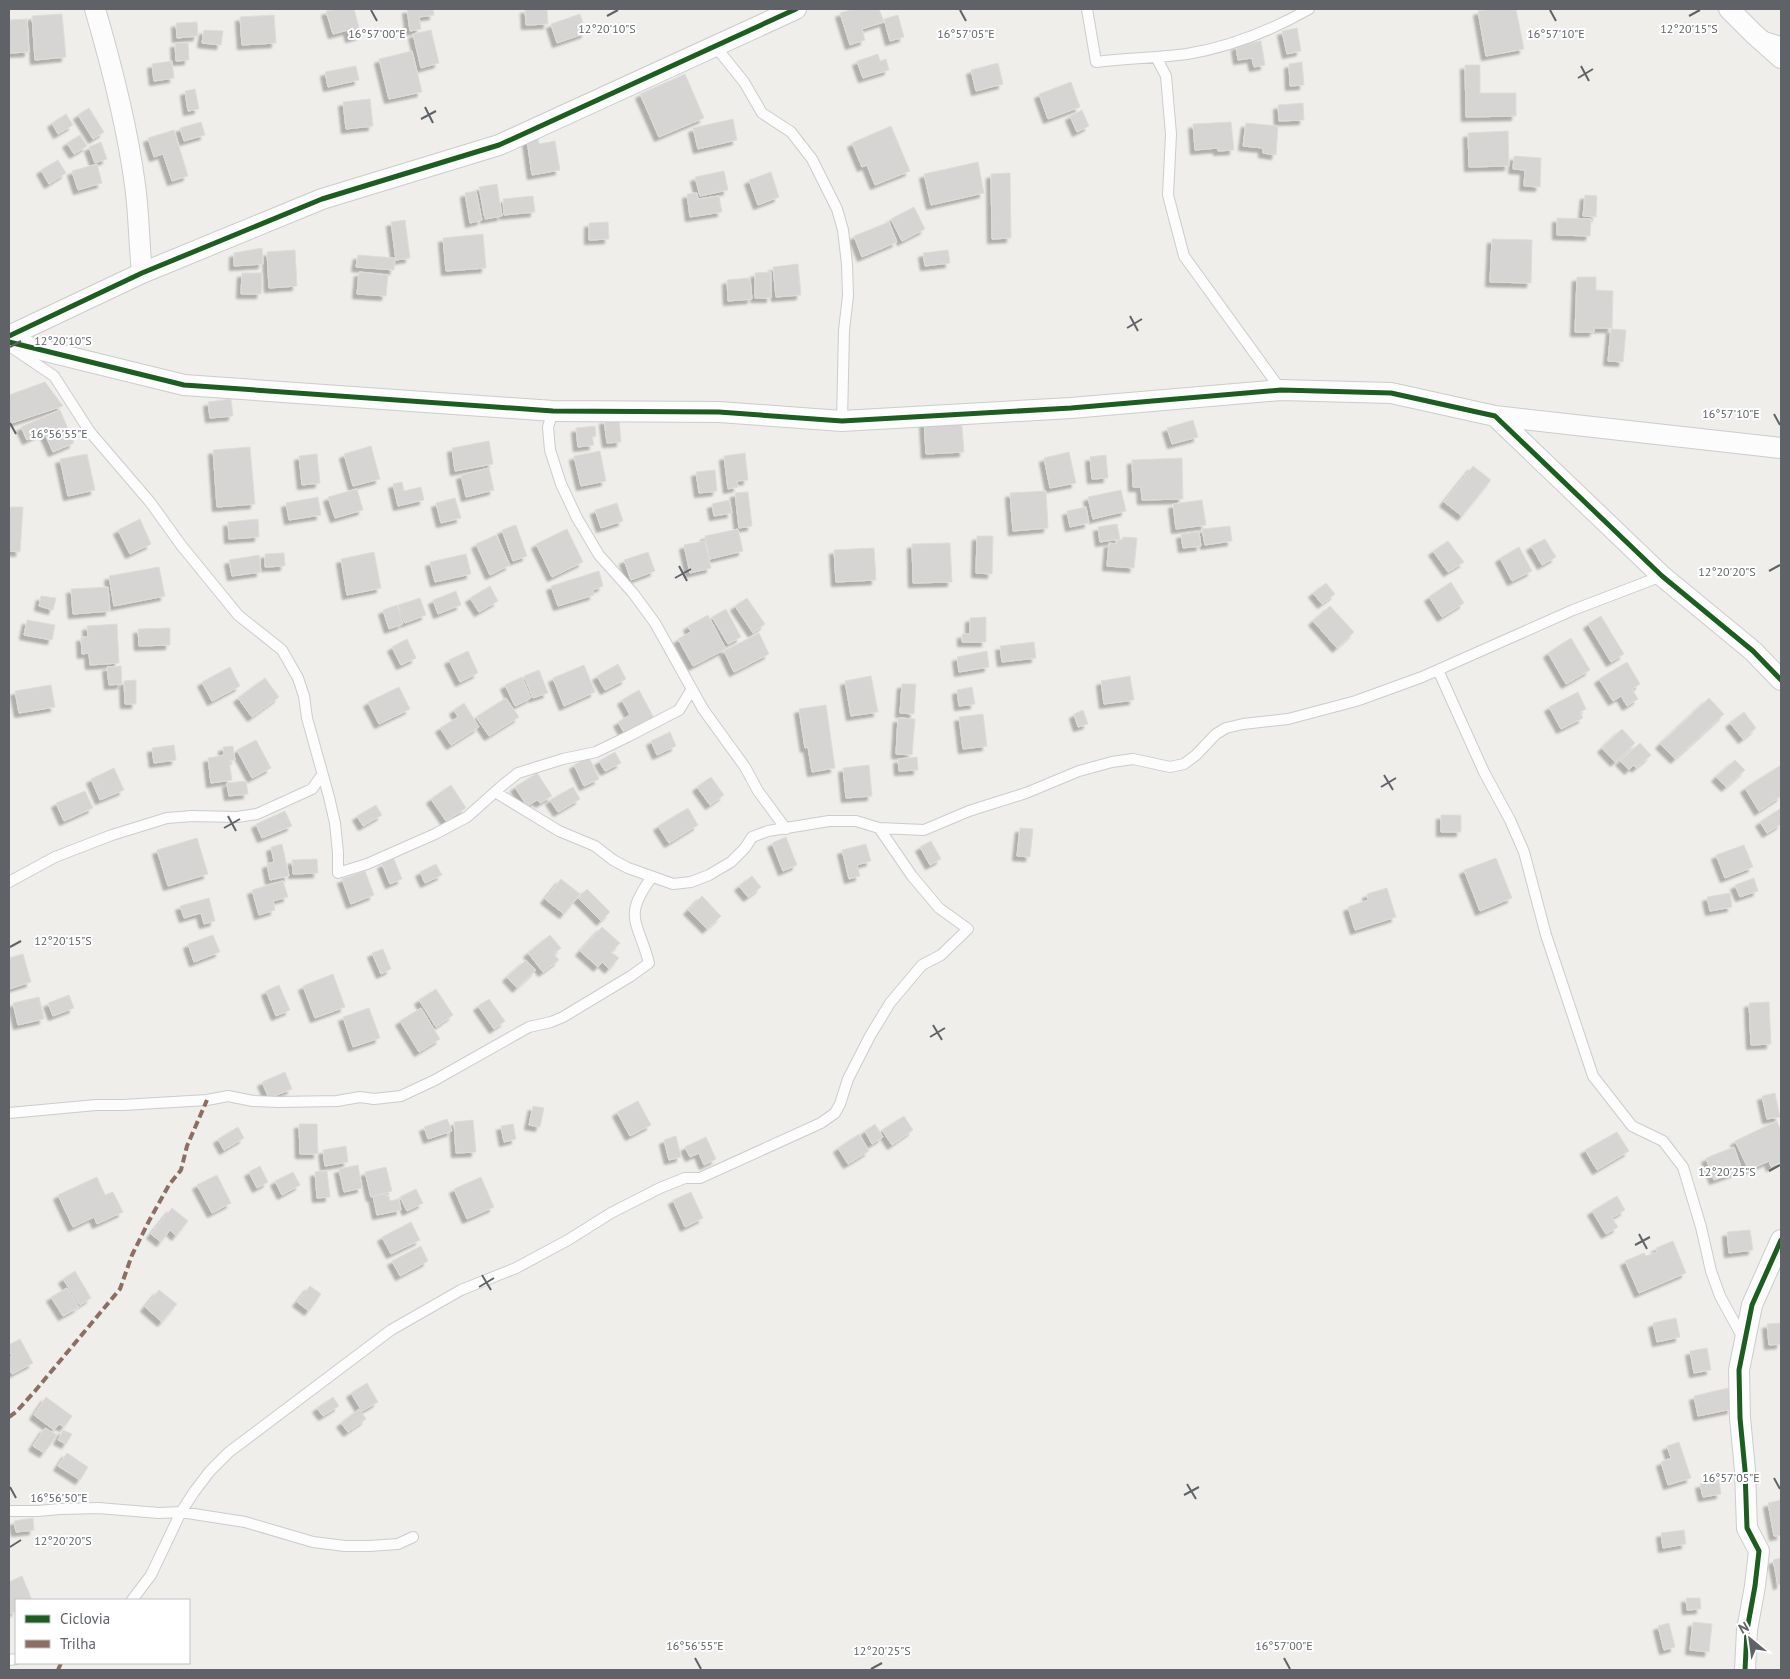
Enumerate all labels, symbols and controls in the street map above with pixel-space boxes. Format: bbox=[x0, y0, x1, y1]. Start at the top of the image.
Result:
text: 12°20'10"S bbox=[578, 21, 636, 36]
text: 12°20'15"S bbox=[1660, 21, 1718, 36]
text: 16°57'00"E bbox=[348, 26, 406, 41]
text: 16°57'05"E bbox=[937, 26, 995, 41]
text: 16°57'10"E bbox=[1527, 26, 1585, 41]
text: 12°20'10"S bbox=[34, 333, 92, 348]
text: 16°57'10"E bbox=[1702, 406, 1760, 421]
text: 16°56'55"E bbox=[30, 426, 88, 441]
text: 12°20'20"S bbox=[1698, 564, 1756, 579]
text: 12°20'15"S bbox=[34, 933, 92, 948]
text: 12°20'25"S bbox=[1698, 1164, 1756, 1179]
text: 16°57'05"E bbox=[1702, 1470, 1760, 1485]
text: 16°56'50"E bbox=[30, 1490, 88, 1505]
text: 12°20'20"S bbox=[34, 1533, 92, 1548]
legend bbox=[15, 1599, 190, 1664]
text: Ciclovia bbox=[60, 1609, 110, 1628]
north arrow bbox=[1725, 1614, 1775, 1664]
text: N bbox=[1735, 1618, 1752, 1638]
text: Trilha bbox=[60, 1634, 96, 1653]
text: 16°56'55"E bbox=[666, 1638, 724, 1653]
text: 16°57'00"E bbox=[1255, 1638, 1313, 1653]
text: 12°20'25"S bbox=[853, 1643, 911, 1658]

